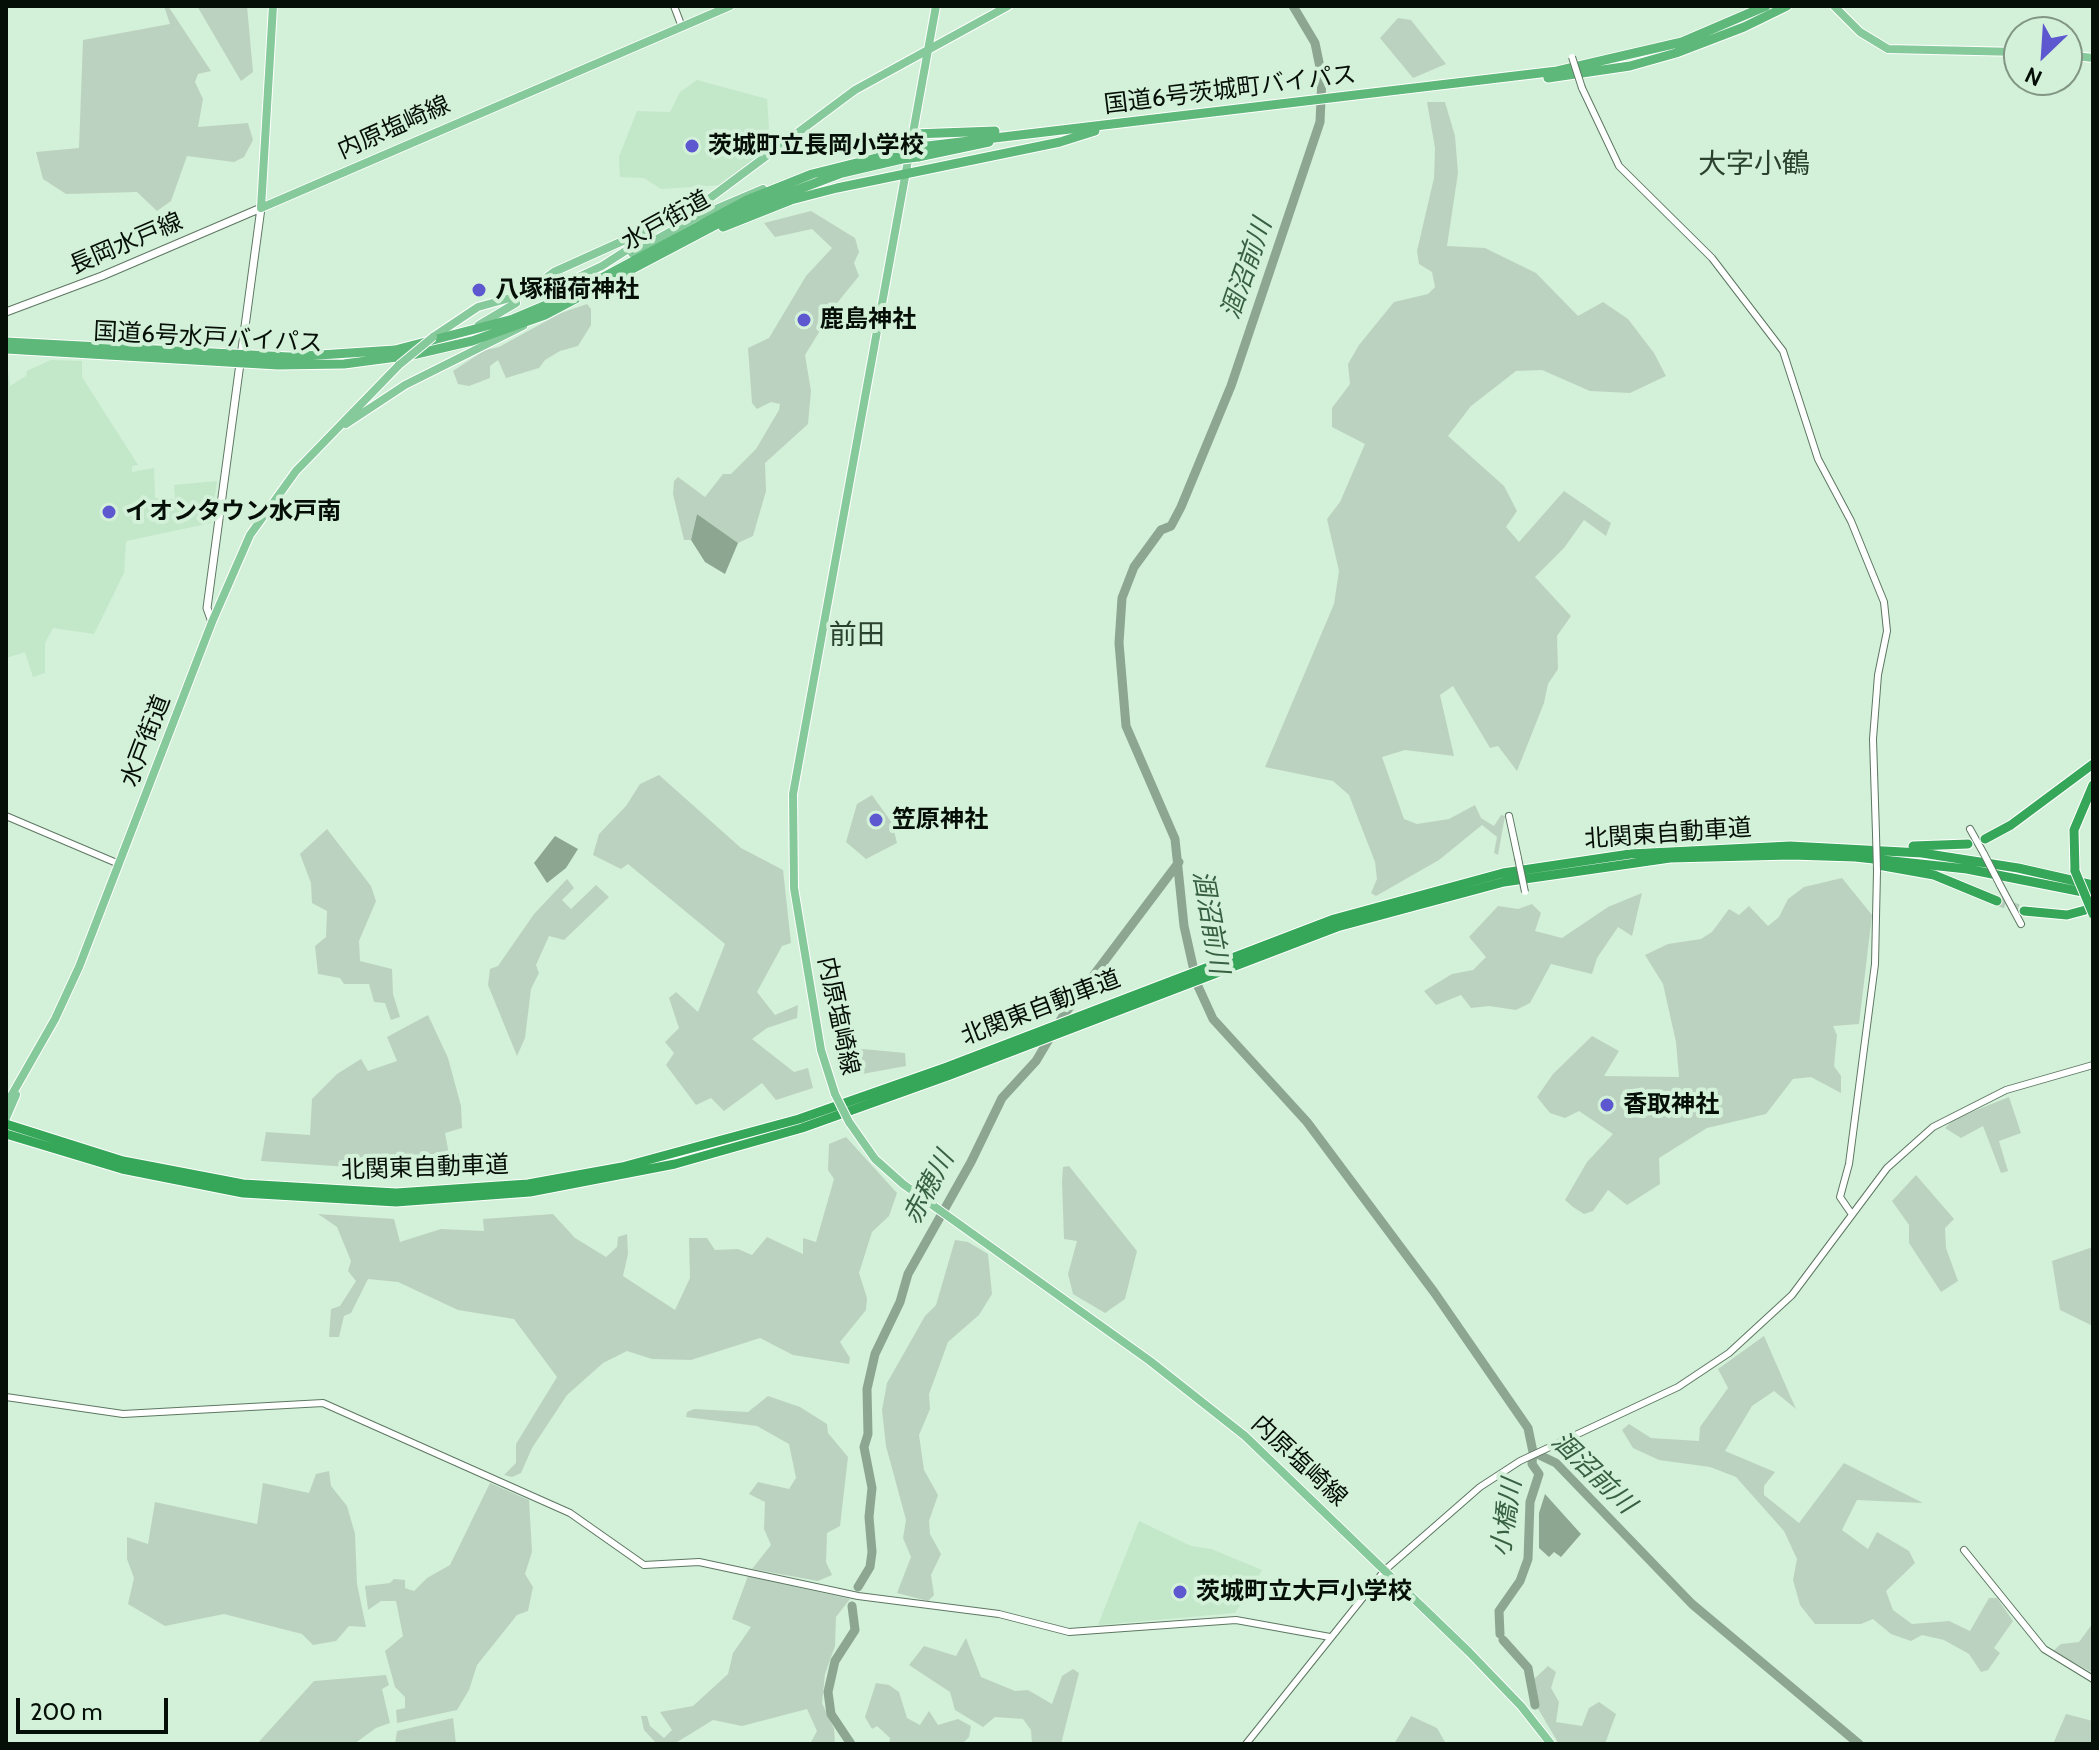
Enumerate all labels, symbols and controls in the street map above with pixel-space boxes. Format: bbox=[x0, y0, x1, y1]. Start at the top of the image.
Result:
north arrow bbox=[2003, 16, 2083, 96]
street label: 国道6号茨城町バイパス bbox=[1102, 60, 1358, 120]
text: N bbox=[2021, 61, 2046, 92]
street label: 内原塩崎線 bbox=[333, 90, 455, 166]
place label: 茨城町立長岡小学校 bbox=[708, 132, 924, 160]
marker: 茨城町立長岡小学校 bbox=[683, 137, 701, 155]
district label: 大字小鶴 bbox=[1698, 148, 1810, 182]
street label: 水戸街道 bbox=[617, 185, 715, 257]
street label: 長岡水戸線 bbox=[65, 207, 187, 281]
water label: 涸沼前川 bbox=[1215, 215, 1279, 323]
place label: 八塚稲荷神社 bbox=[495, 276, 639, 304]
marker: 八塚稲荷神社 bbox=[470, 281, 488, 299]
place label: 鹿島神社 bbox=[820, 306, 916, 334]
marker: 鹿島神社 bbox=[795, 311, 813, 329]
street label: 国道6号水戸バイパス bbox=[93, 318, 323, 358]
place label: イオンタウン水戸南 bbox=[125, 498, 341, 526]
marker: イオンタウン水戸南 bbox=[100, 503, 118, 521]
district label: 前田 bbox=[829, 619, 885, 653]
street label: 水戸街道 bbox=[115, 691, 177, 791]
place label: 笠原神社 bbox=[892, 806, 988, 834]
marker: 笠原神社 bbox=[867, 811, 885, 829]
street label: 北関東自動車道 bbox=[1583, 814, 1753, 854]
water label: 涸沼前川 bbox=[1186, 868, 1234, 976]
street label: 内原塩崎線 bbox=[811, 954, 865, 1078]
street label: 北関東自動車道 bbox=[957, 964, 1125, 1052]
place label: 香取神社 bbox=[1623, 1091, 1719, 1119]
marker: 香取神社 bbox=[1598, 1096, 1616, 1114]
water label: 赤穂川 bbox=[897, 1146, 961, 1230]
street label: 北関東自動車道 bbox=[341, 1151, 509, 1185]
street label: 内原塩崎線 bbox=[1245, 1410, 1353, 1512]
water label: 涸沼前川 bbox=[1545, 1426, 1641, 1520]
water label: 小橋川 bbox=[1485, 1477, 1529, 1559]
place label: 茨城町立大戸小学校 bbox=[1196, 1578, 1412, 1606]
marker: 茨城町立大戸小学校 bbox=[1171, 1583, 1189, 1601]
scale bar bbox=[20, 1682, 172, 1732]
text: 200 m bbox=[30, 1697, 103, 1726]

